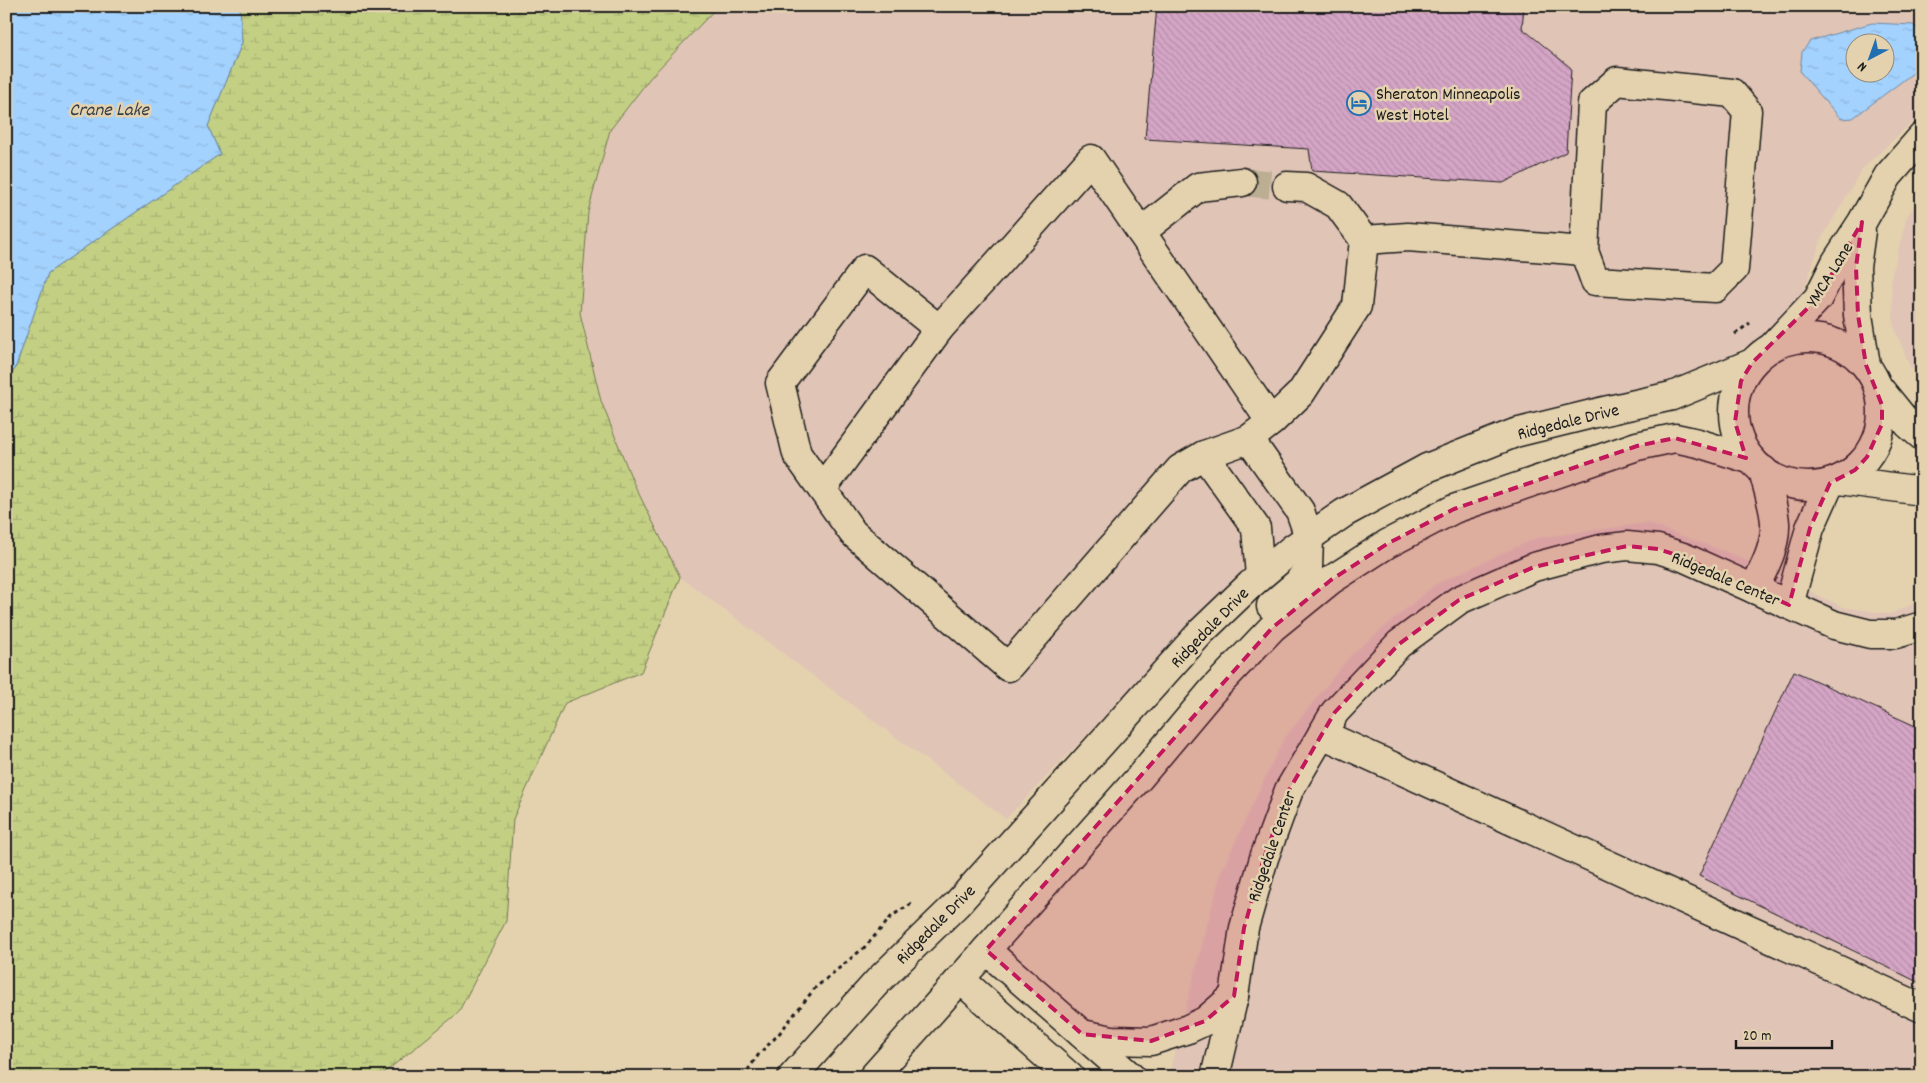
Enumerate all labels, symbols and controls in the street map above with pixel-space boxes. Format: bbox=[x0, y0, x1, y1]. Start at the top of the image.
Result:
north arrow bbox=[1846, 32, 1896, 82]
text: N bbox=[1854, 56, 1872, 76]
place label: Sheraton Minneapolis West Hotel bbox=[1376, 83, 1521, 129]
hotel icon: Sheraton Minneapolis West Hotel bbox=[1346, 90, 1372, 116]
water label: Crane Lake bbox=[69, 98, 150, 125]
street label: YMCA Lane bbox=[1801, 238, 1861, 312]
street label: Ridgedale Drive bbox=[1515, 399, 1622, 448]
street label: Ridgedale Center bbox=[1667, 546, 1784, 615]
street label: Ridgedale Drive bbox=[1166, 583, 1256, 675]
street label: Ridgedale Center bbox=[1243, 788, 1304, 906]
street label: Ridgedale Drive bbox=[891, 880, 983, 971]
scale bar bbox=[1736, 1018, 1832, 1050]
text: 20 m bbox=[1743, 1026, 1771, 1048]

